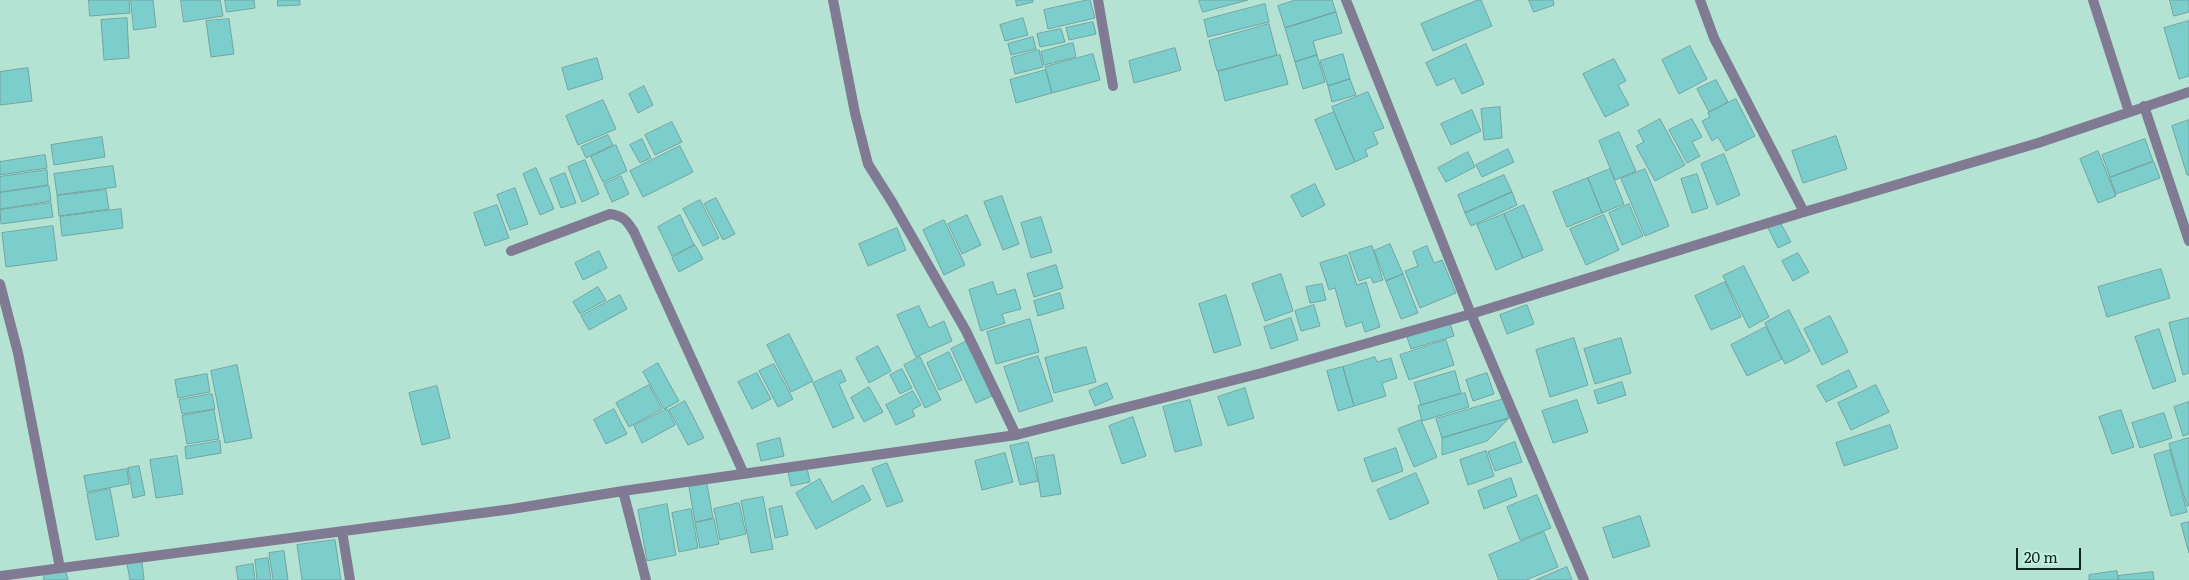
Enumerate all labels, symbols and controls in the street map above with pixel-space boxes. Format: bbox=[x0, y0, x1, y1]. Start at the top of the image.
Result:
scale bar bbox=[2019, 538, 2084, 570]
text: 20 m bbox=[2024, 545, 2058, 568]

